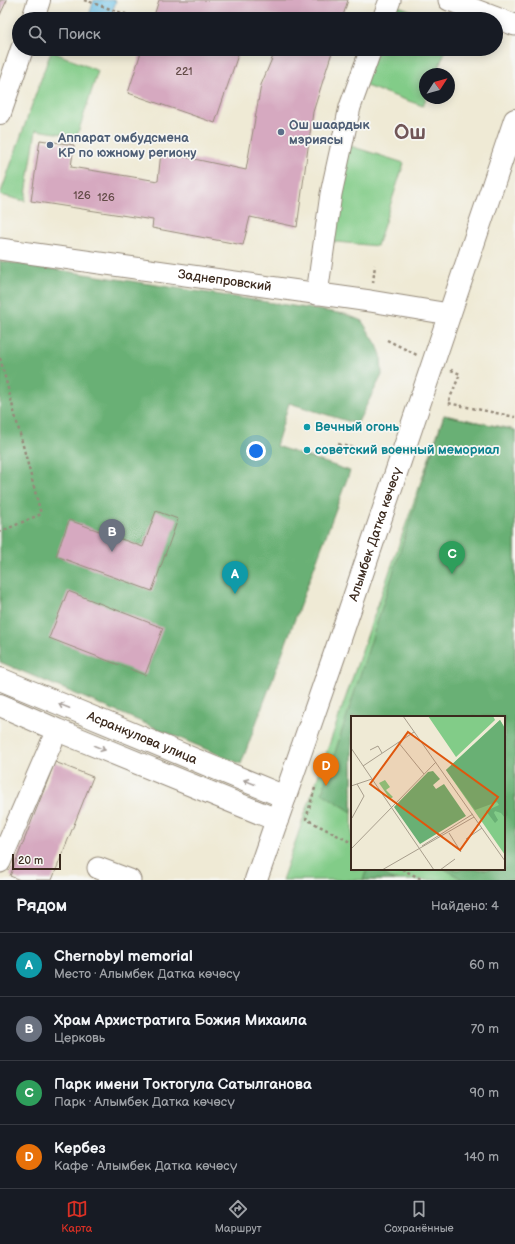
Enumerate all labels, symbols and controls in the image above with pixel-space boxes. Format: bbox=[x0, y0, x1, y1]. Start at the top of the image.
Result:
search box bbox=[12, 12, 503, 56]
icon: search bbox=[26, 23, 48, 45]
text: Поиск bbox=[58, 25, 101, 44]
house number: 221 bbox=[175, 65, 193, 78]
north arrow bbox=[419, 68, 455, 104]
place label: Ош шаардык мэриясы bbox=[289, 117, 371, 148]
district label: Ош bbox=[394, 120, 426, 145]
marker: Ош шаардык мэриясы bbox=[276, 127, 286, 137]
place label: Аппарат омбудсмена КР по южному региону bbox=[57, 130, 197, 161]
marker: Аппарат омбудсмена КР по южному региону bbox=[45, 140, 55, 150]
house number: 126 bbox=[73, 189, 91, 202]
house number: 126 bbox=[97, 191, 115, 204]
street label: Заднепровский bbox=[177, 266, 273, 295]
place label: Вечный огонь bbox=[315, 419, 399, 435]
marker: Вечный огонь bbox=[302, 422, 312, 432]
your location bbox=[246, 441, 266, 461]
place label: советский военный мемориал bbox=[315, 442, 500, 458]
marker: советский военный мемориал bbox=[302, 445, 312, 455]
street label: Алымбек Датка көчөсү bbox=[345, 464, 406, 604]
pin: B bbox=[99, 519, 125, 552]
pin: C bbox=[439, 541, 465, 574]
pin: A bbox=[222, 561, 248, 594]
one-way arrow bbox=[59, 702, 71, 709]
street label: Асранкулова улица bbox=[84, 708, 200, 768]
inset map bbox=[351, 716, 505, 870]
one-way arrow bbox=[94, 744, 106, 752]
pin: D bbox=[313, 753, 339, 786]
one-way arrow bbox=[243, 778, 255, 786]
scale bar bbox=[12, 852, 61, 871]
text: 20 m bbox=[18, 854, 43, 867]
text: Рядом bbox=[16, 896, 67, 916]
text: Найдено: 4 bbox=[431, 898, 499, 914]
text: Chernobyl memorial bbox=[54, 947, 193, 966]
text: A bbox=[25, 957, 33, 973]
text: 60 m bbox=[469, 957, 499, 973]
text: Место · Алымбек Датка көчөсү bbox=[54, 966, 240, 982]
text: Храм Архистратига Божия Михаила bbox=[54, 1011, 307, 1030]
text: B bbox=[24, 1021, 34, 1037]
text: 70 m bbox=[471, 1021, 499, 1037]
text: Церковь bbox=[54, 1030, 105, 1046]
text: Парк имени Токтогула Сатылганова bbox=[54, 1075, 312, 1094]
text: C bbox=[24, 1085, 34, 1101]
text: 90 m bbox=[470, 1085, 499, 1101]
text: Парк · Алымбек Датка көчөсү bbox=[54, 1094, 235, 1110]
text: Кербез bbox=[54, 1139, 106, 1158]
text: D bbox=[24, 1149, 34, 1165]
text: 140 m bbox=[464, 1149, 499, 1165]
text: Кафе · Алымбек Датка көчөсү bbox=[54, 1158, 237, 1174]
tab: Карта bbox=[61, 1198, 92, 1235]
tab: Маршрут bbox=[215, 1198, 262, 1235]
tab: Сохранённые bbox=[384, 1198, 454, 1235]

